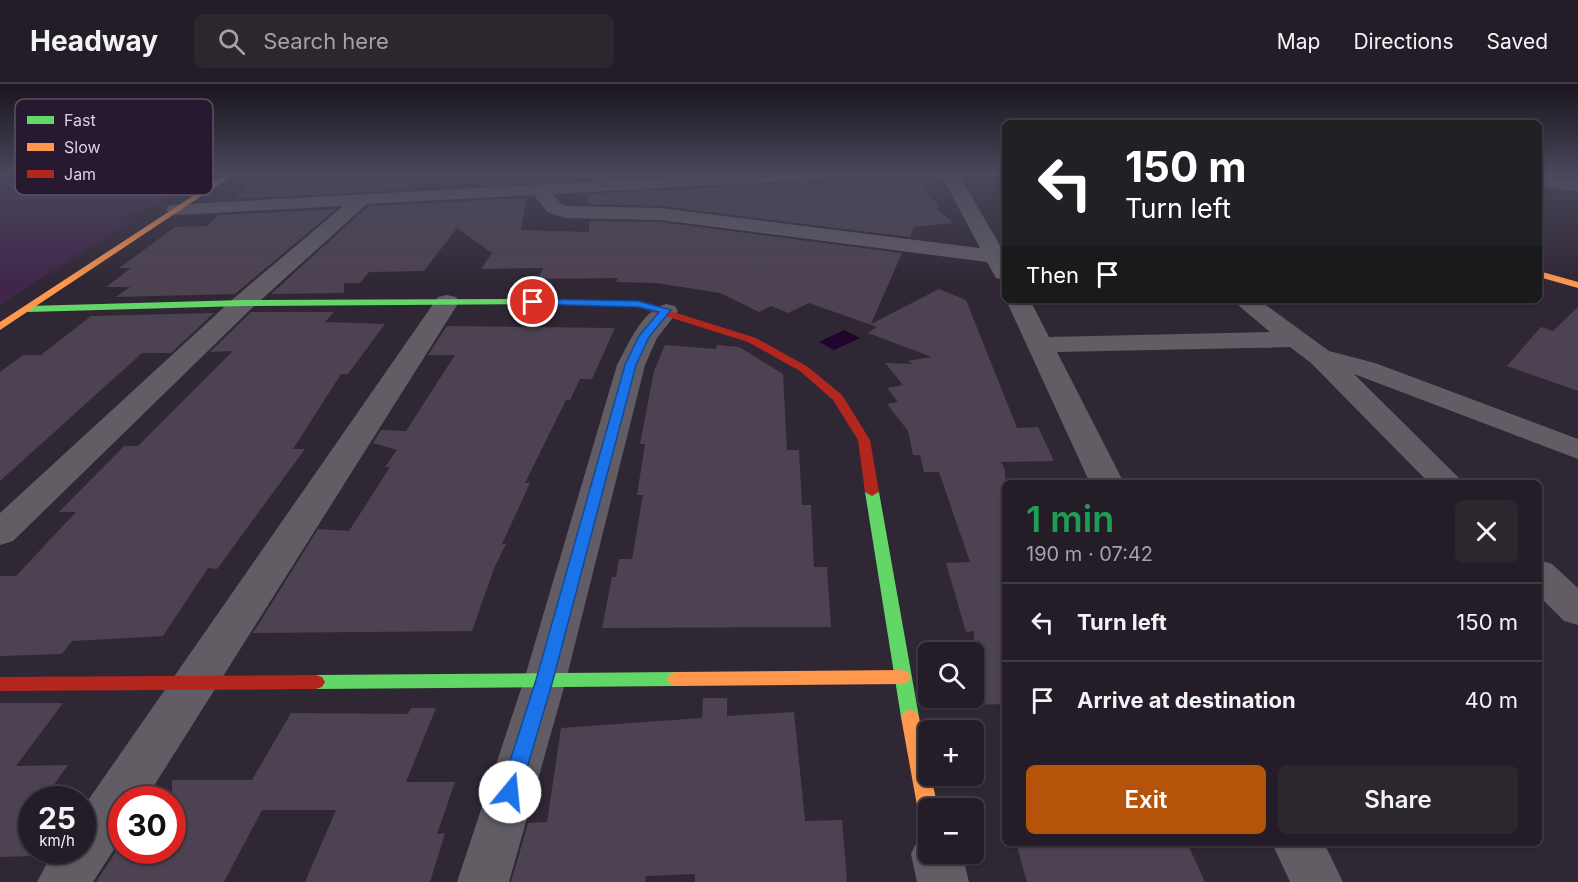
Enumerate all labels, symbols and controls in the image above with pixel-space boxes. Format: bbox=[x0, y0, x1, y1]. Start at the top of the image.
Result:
search box bbox=[194, 14, 614, 68]
text: Headway bbox=[30, 24, 158, 58]
icon: search bbox=[215, 25, 248, 58]
text: Search here bbox=[263, 28, 389, 54]
text: Map bbox=[1277, 29, 1320, 54]
text: Directions bbox=[1353, 29, 1454, 54]
text: Saved bbox=[1487, 29, 1548, 54]
legend bbox=[15, 99, 213, 195]
text: Fast bbox=[64, 110, 96, 130]
text: Slow bbox=[64, 137, 101, 157]
text: 150 m bbox=[1125, 141, 1247, 192]
icon: left bbox=[1026, 144, 1104, 222]
text: Jam bbox=[64, 164, 96, 184]
text: Turn left bbox=[1125, 192, 1231, 225]
icon: arrive bbox=[1091, 258, 1124, 291]
text: Then bbox=[1026, 262, 1079, 288]
pin bbox=[507, 276, 558, 327]
icon: arrive bbox=[516, 285, 549, 318]
text: 1 min bbox=[1026, 497, 1114, 541]
button: close bbox=[1455, 500, 1518, 563]
text: 190 m · 07:42 bbox=[1026, 542, 1153, 566]
icon: left bbox=[1026, 606, 1059, 639]
text: Turn left bbox=[1077, 609, 1167, 635]
text: 150 m bbox=[1456, 609, 1518, 635]
map controls bbox=[918, 642, 984, 864]
button: search bbox=[918, 642, 984, 708]
icon: arrive bbox=[1026, 684, 1059, 717]
text: Arrive at destination bbox=[1077, 687, 1296, 713]
text: 40 m bbox=[1464, 687, 1518, 713]
button: + bbox=[918, 720, 984, 786]
position arrow bbox=[478, 760, 542, 824]
button: Exit bbox=[1026, 765, 1266, 834]
button: Share bbox=[1278, 765, 1518, 834]
speed limit sign: 30 bbox=[108, 786, 186, 864]
button: − bbox=[918, 798, 984, 864]
text: 25 bbox=[38, 800, 76, 836]
text: km/h bbox=[39, 831, 75, 850]

